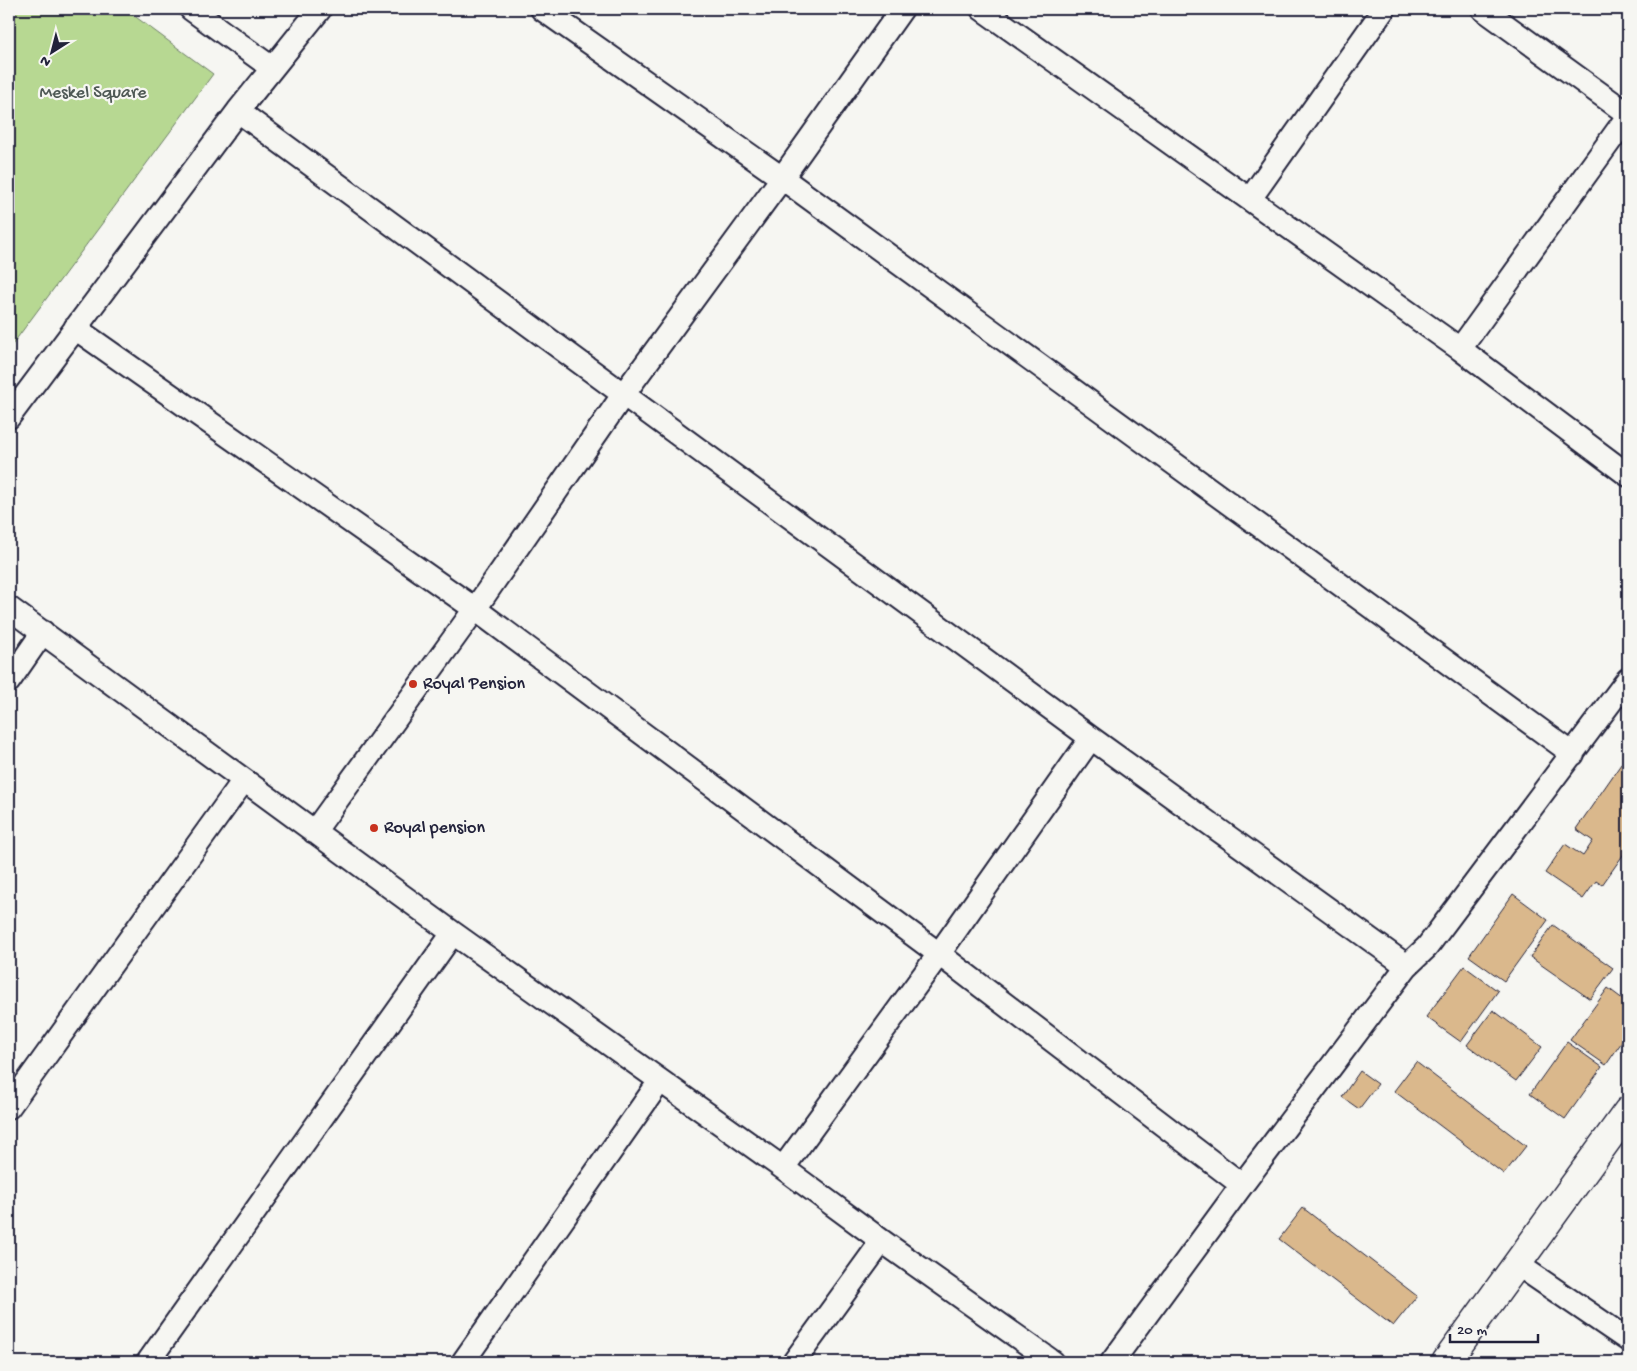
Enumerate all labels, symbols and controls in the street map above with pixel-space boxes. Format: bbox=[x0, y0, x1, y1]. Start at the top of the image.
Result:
north arrow bbox=[28, 28, 78, 78]
text: N bbox=[37, 51, 55, 70]
park label: Meskel Square bbox=[39, 83, 147, 104]
place label: Royal Pension bbox=[423, 674, 525, 695]
marker: Royal Pension bbox=[407, 678, 419, 690]
place label: Royal pension bbox=[384, 818, 485, 839]
marker: Royal pension bbox=[368, 822, 380, 834]
scale bar bbox=[1450, 1311, 1537, 1343]
text: 20 m bbox=[1457, 1322, 1487, 1340]

